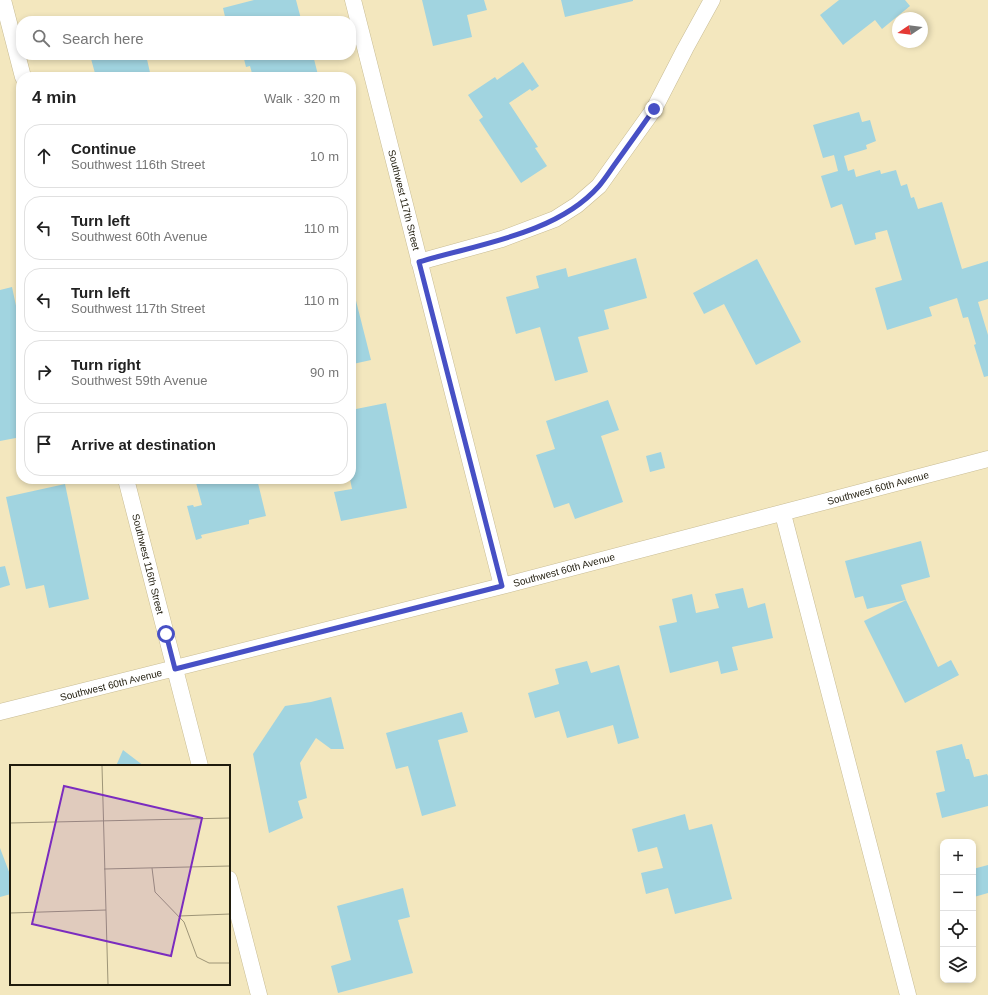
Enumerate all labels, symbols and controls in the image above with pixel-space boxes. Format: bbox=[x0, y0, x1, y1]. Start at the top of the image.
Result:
north arrow bbox=[892, 12, 928, 48]
search box bbox=[16, 16, 356, 60]
icon: search bbox=[30, 27, 52, 49]
text: Search here bbox=[62, 30, 144, 47]
text: 4 min bbox=[32, 88, 76, 107]
text: Walk · 320 m bbox=[264, 91, 340, 106]
route end bbox=[645, 100, 663, 118]
text: Continue bbox=[71, 140, 136, 157]
icon: ahead bbox=[33, 145, 55, 167]
text: 10 m bbox=[310, 149, 339, 164]
street label: Southwest 117th Street bbox=[386, 149, 422, 252]
text: Southwest 116th Street bbox=[71, 157, 205, 172]
text: Turn left bbox=[71, 212, 130, 229]
icon: left bbox=[33, 217, 55, 239]
text: 110 m bbox=[304, 221, 339, 236]
text: Southwest 60th Avenue bbox=[71, 229, 207, 244]
text: Turn left bbox=[71, 284, 130, 301]
icon: left bbox=[33, 289, 55, 311]
text: 110 m bbox=[304, 293, 339, 308]
text: Southwest 117th Street bbox=[71, 301, 205, 316]
text: Turn right bbox=[71, 356, 141, 373]
icon: right bbox=[33, 361, 55, 383]
text: 90 m bbox=[310, 365, 339, 380]
text: Southwest 59th Avenue bbox=[71, 373, 207, 388]
icon: arrive bbox=[33, 433, 55, 455]
text: Arrive at destination bbox=[71, 436, 216, 453]
street label: Southwest 60th Avenue bbox=[826, 469, 931, 507]
street label: Southwest 116th Street bbox=[130, 513, 166, 616]
street label: Southwest 60th Avenue bbox=[512, 551, 617, 589]
route start bbox=[157, 625, 175, 643]
street label: Southwest 60th Avenue bbox=[59, 667, 164, 703]
inset map bbox=[10, 765, 230, 985]
map controls bbox=[940, 839, 976, 983]
button: + bbox=[940, 839, 976, 875]
button: − bbox=[940, 875, 976, 911]
button: locate bbox=[940, 911, 976, 947]
button: layers bbox=[940, 947, 976, 983]

